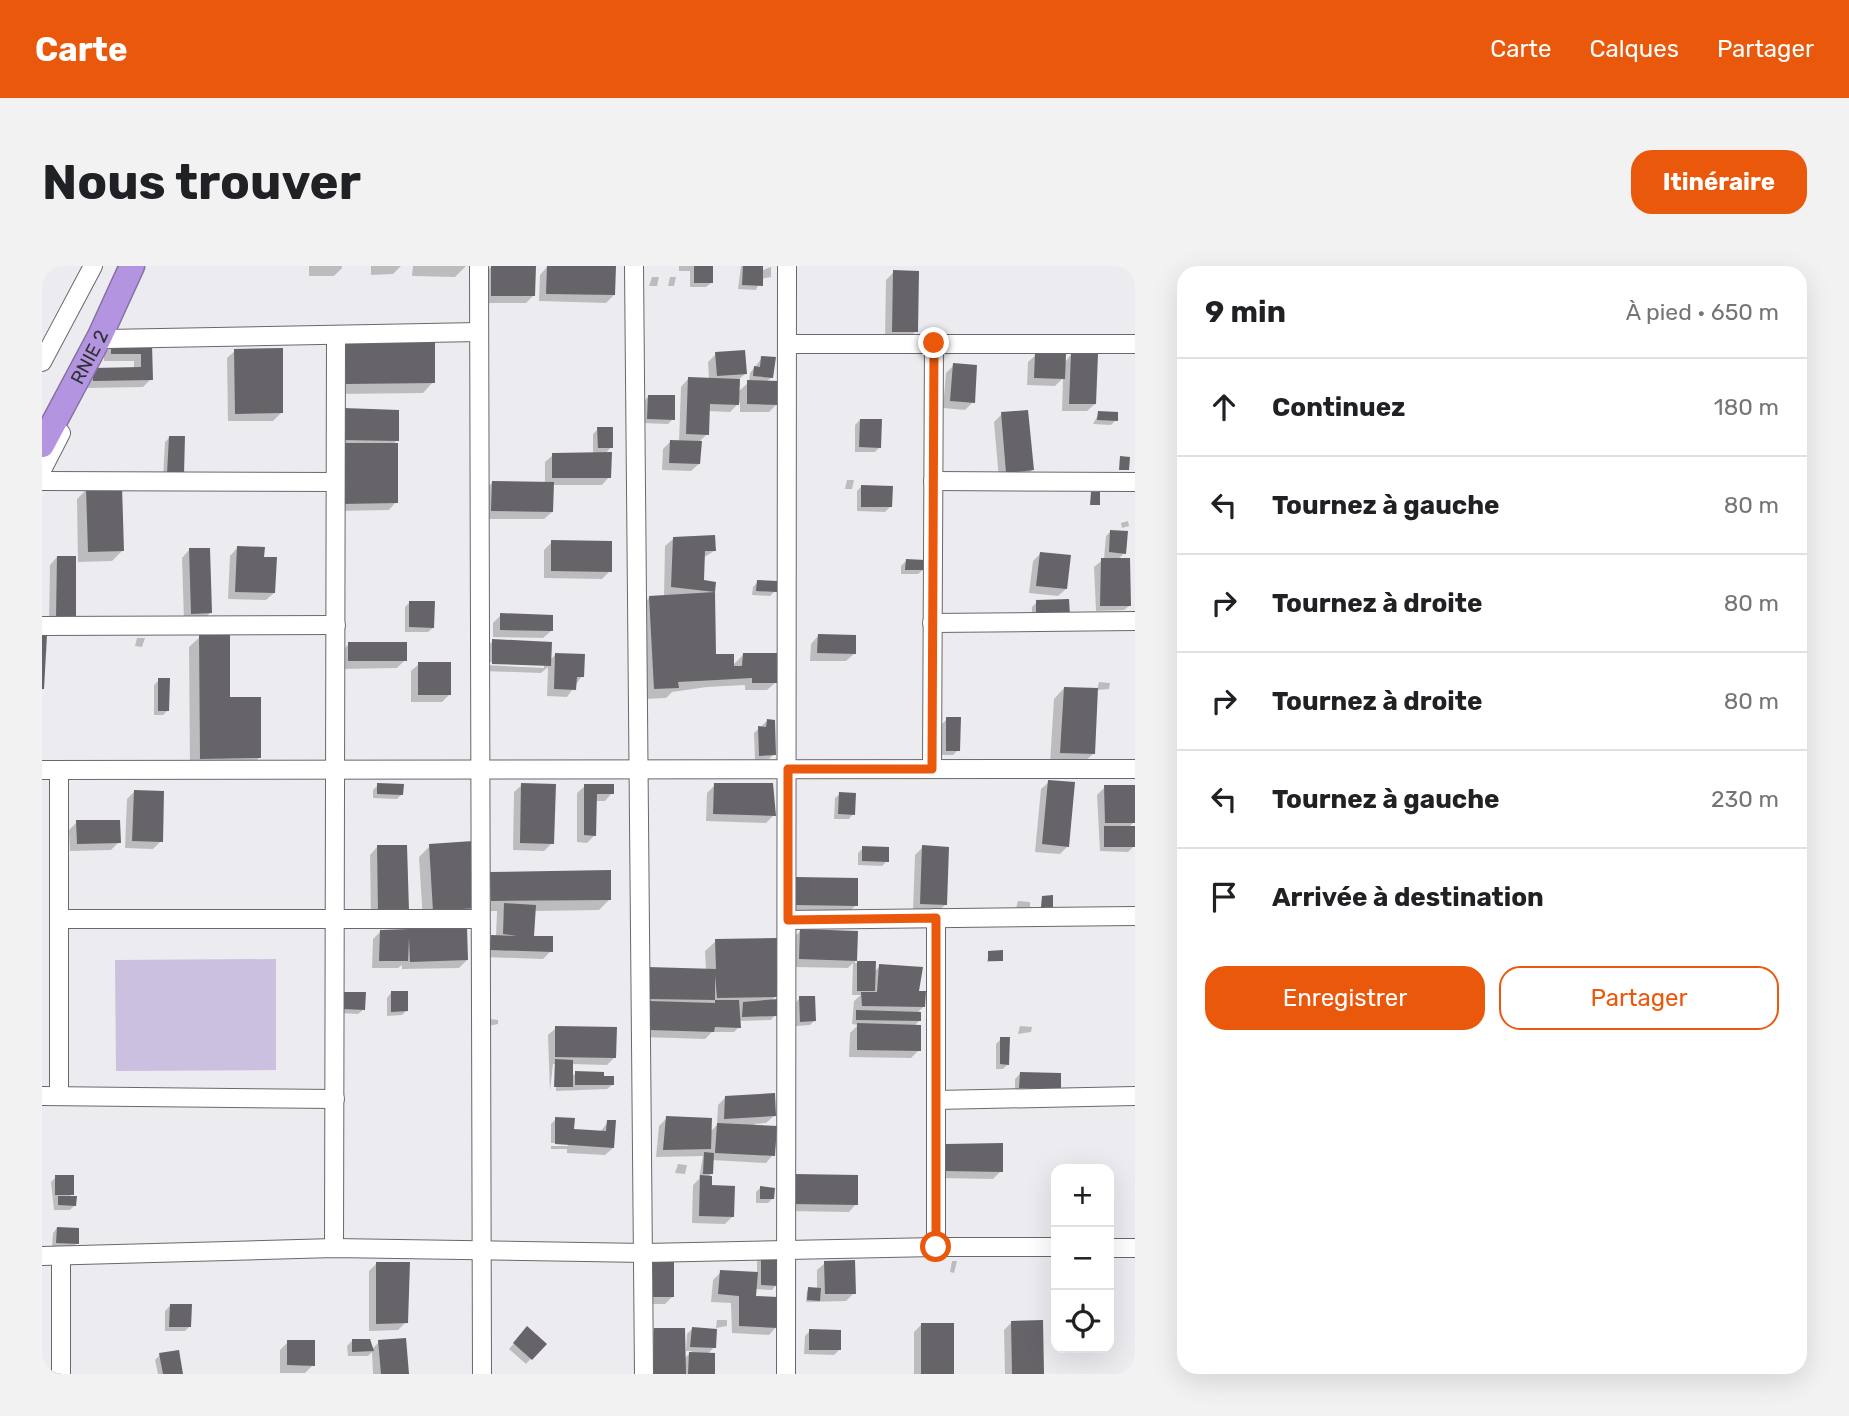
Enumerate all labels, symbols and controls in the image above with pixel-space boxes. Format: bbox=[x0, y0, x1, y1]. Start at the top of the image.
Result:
text: Carte bbox=[35, 30, 128, 69]
text: Carte bbox=[1490, 35, 1551, 63]
text: Calques bbox=[1589, 35, 1679, 63]
text: Partager bbox=[1717, 35, 1814, 63]
button: Itinéraire bbox=[1631, 150, 1807, 214]
text: Nous trouver bbox=[42, 153, 361, 211]
text: 9 min bbox=[1205, 294, 1286, 330]
text: À pied · 650 m bbox=[1626, 298, 1779, 326]
street label: RNIE 2 bbox=[66, 326, 113, 388]
route end bbox=[918, 327, 949, 358]
icon: ahead bbox=[1205, 388, 1243, 426]
text: Continuez bbox=[1272, 392, 1405, 423]
text: 180 m bbox=[1714, 393, 1779, 421]
icon: left bbox=[1205, 486, 1243, 524]
text: Tournez à gauche bbox=[1272, 490, 1500, 521]
text: 80 m bbox=[1724, 491, 1779, 519]
icon: right bbox=[1205, 584, 1243, 622]
text: Tournez à droite bbox=[1272, 588, 1482, 619]
text: 80 m bbox=[1724, 589, 1779, 617]
icon: right bbox=[1205, 682, 1243, 720]
text: Tournez à droite bbox=[1272, 686, 1482, 717]
text: 80 m bbox=[1724, 687, 1779, 715]
icon: left bbox=[1205, 780, 1243, 818]
text: Tournez à gauche bbox=[1272, 784, 1500, 815]
text: 230 m bbox=[1711, 785, 1779, 813]
icon: arrive bbox=[1205, 878, 1243, 916]
text: Arrivée à destination bbox=[1272, 882, 1544, 913]
button: Enregistrer bbox=[1205, 966, 1485, 1030]
button: Partager bbox=[1499, 966, 1779, 1030]
map controls bbox=[1051, 1164, 1114, 1353]
button: + bbox=[1051, 1164, 1114, 1227]
button: − bbox=[1051, 1227, 1114, 1290]
route start bbox=[920, 1231, 951, 1262]
button: locate bbox=[1051, 1290, 1114, 1353]

